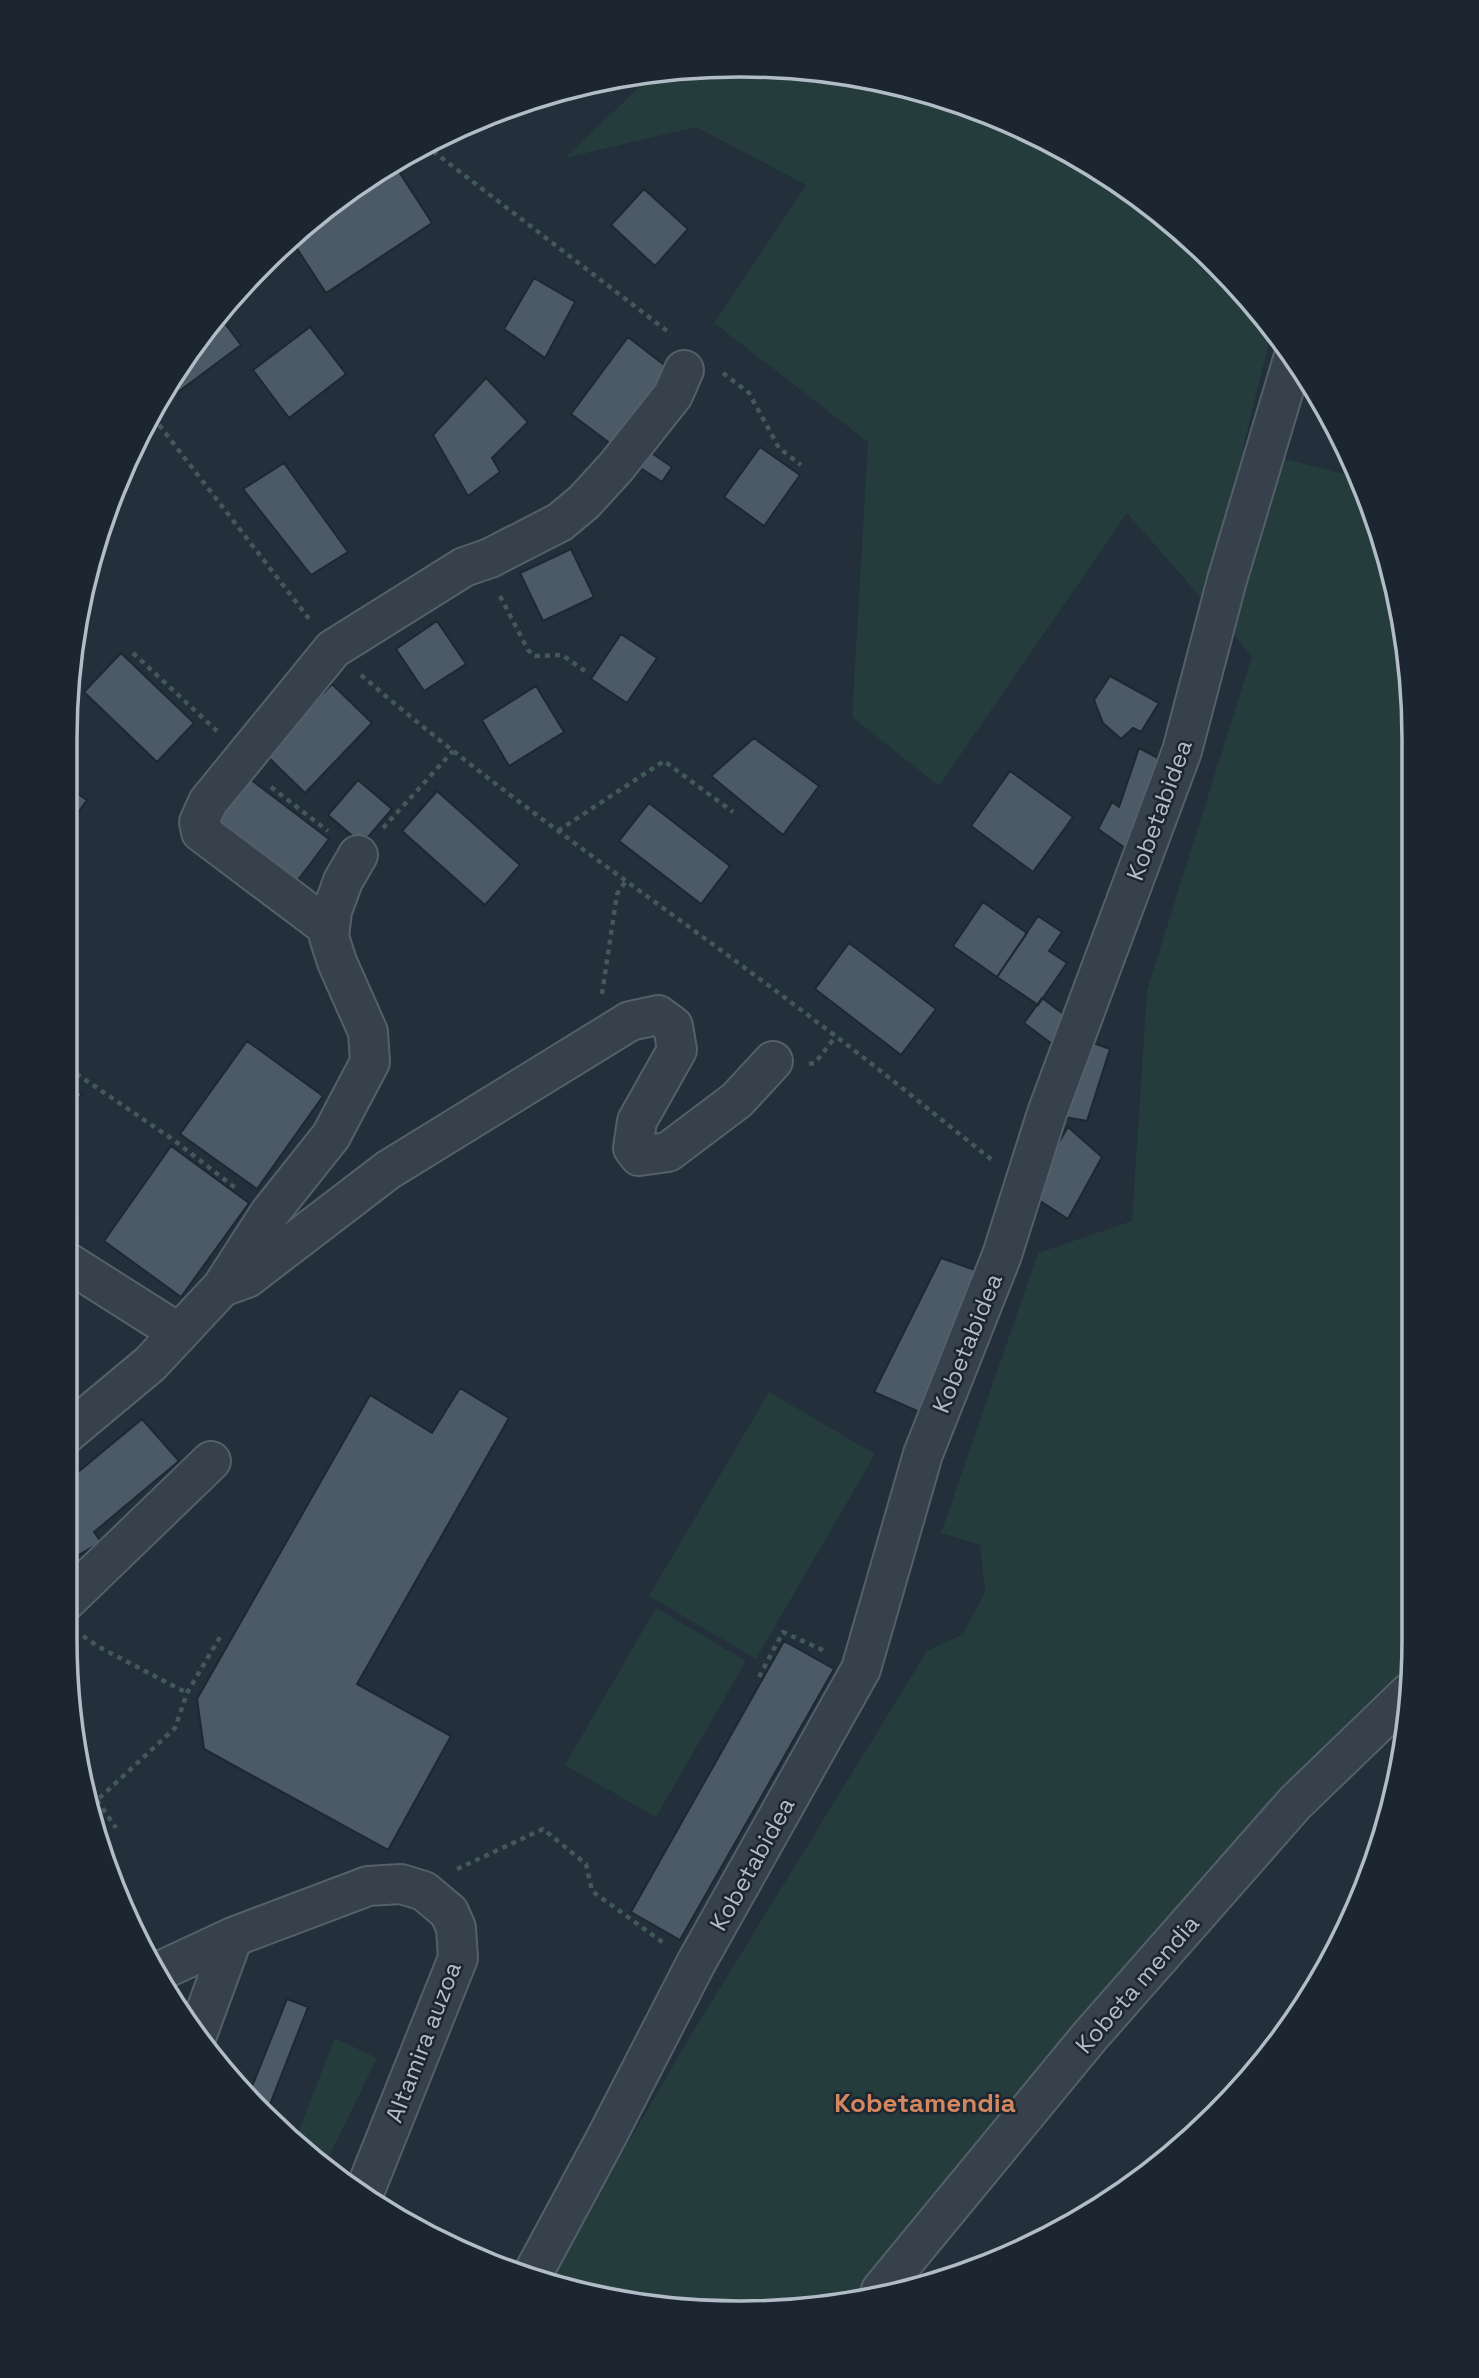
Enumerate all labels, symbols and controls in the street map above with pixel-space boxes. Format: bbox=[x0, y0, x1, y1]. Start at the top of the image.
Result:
street label: Kobetabidea bbox=[1119, 735, 1199, 885]
street label: Kobetabidea bbox=[925, 1269, 1009, 1417]
street label: Kobetabidea bbox=[703, 1792, 801, 1936]
street label: Kobeta mendia bbox=[1068, 1908, 1206, 2060]
street label: Altamira auzoa bbox=[378, 1957, 468, 2127]
district label: Kobetamendia bbox=[834, 2086, 1016, 2120]

